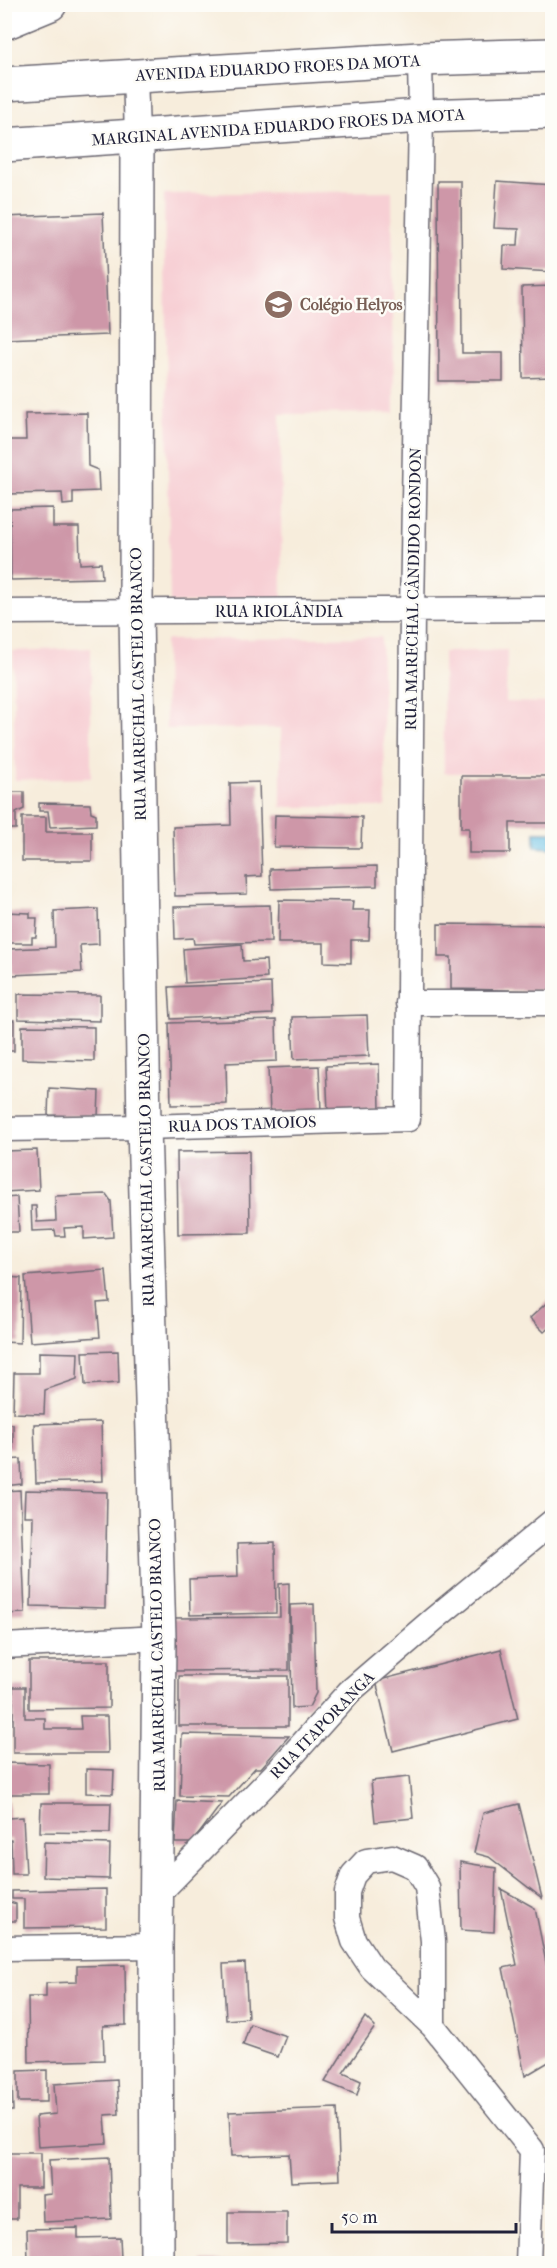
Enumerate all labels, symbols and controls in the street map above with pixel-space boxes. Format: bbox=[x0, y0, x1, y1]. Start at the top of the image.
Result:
street label: AVENIDA EDUARDO FROES DA MOTA bbox=[134, 51, 422, 85]
street label: MARGINAL AVENIDA EDUARDO FROES DA MOTA bbox=[91, 104, 466, 150]
school or university icon: Colégio Helyos bbox=[263, 288, 295, 320]
place label: Colégio Helyos bbox=[300, 295, 402, 315]
street label: RUA MARECHAL CÂNDIDO RONDON bbox=[400, 447, 425, 731]
street label: RUA MARECHAL CASTELO BRANCO bbox=[126, 547, 150, 821]
street label: RUA RIOLÂNDIA bbox=[215, 601, 344, 621]
street label: RUA MARECHAL CASTELO BRANCO bbox=[134, 1033, 158, 1307]
street label: RUA DOS TAMOIOS bbox=[167, 1112, 317, 1136]
street label: RUA MARECHAL CASTELO BRANCO bbox=[145, 1518, 169, 1792]
street label: RUA ITAPORANGA bbox=[266, 1667, 379, 1783]
scale bar bbox=[332, 2196, 516, 2234]
text: 50 m bbox=[341, 2207, 378, 2228]

